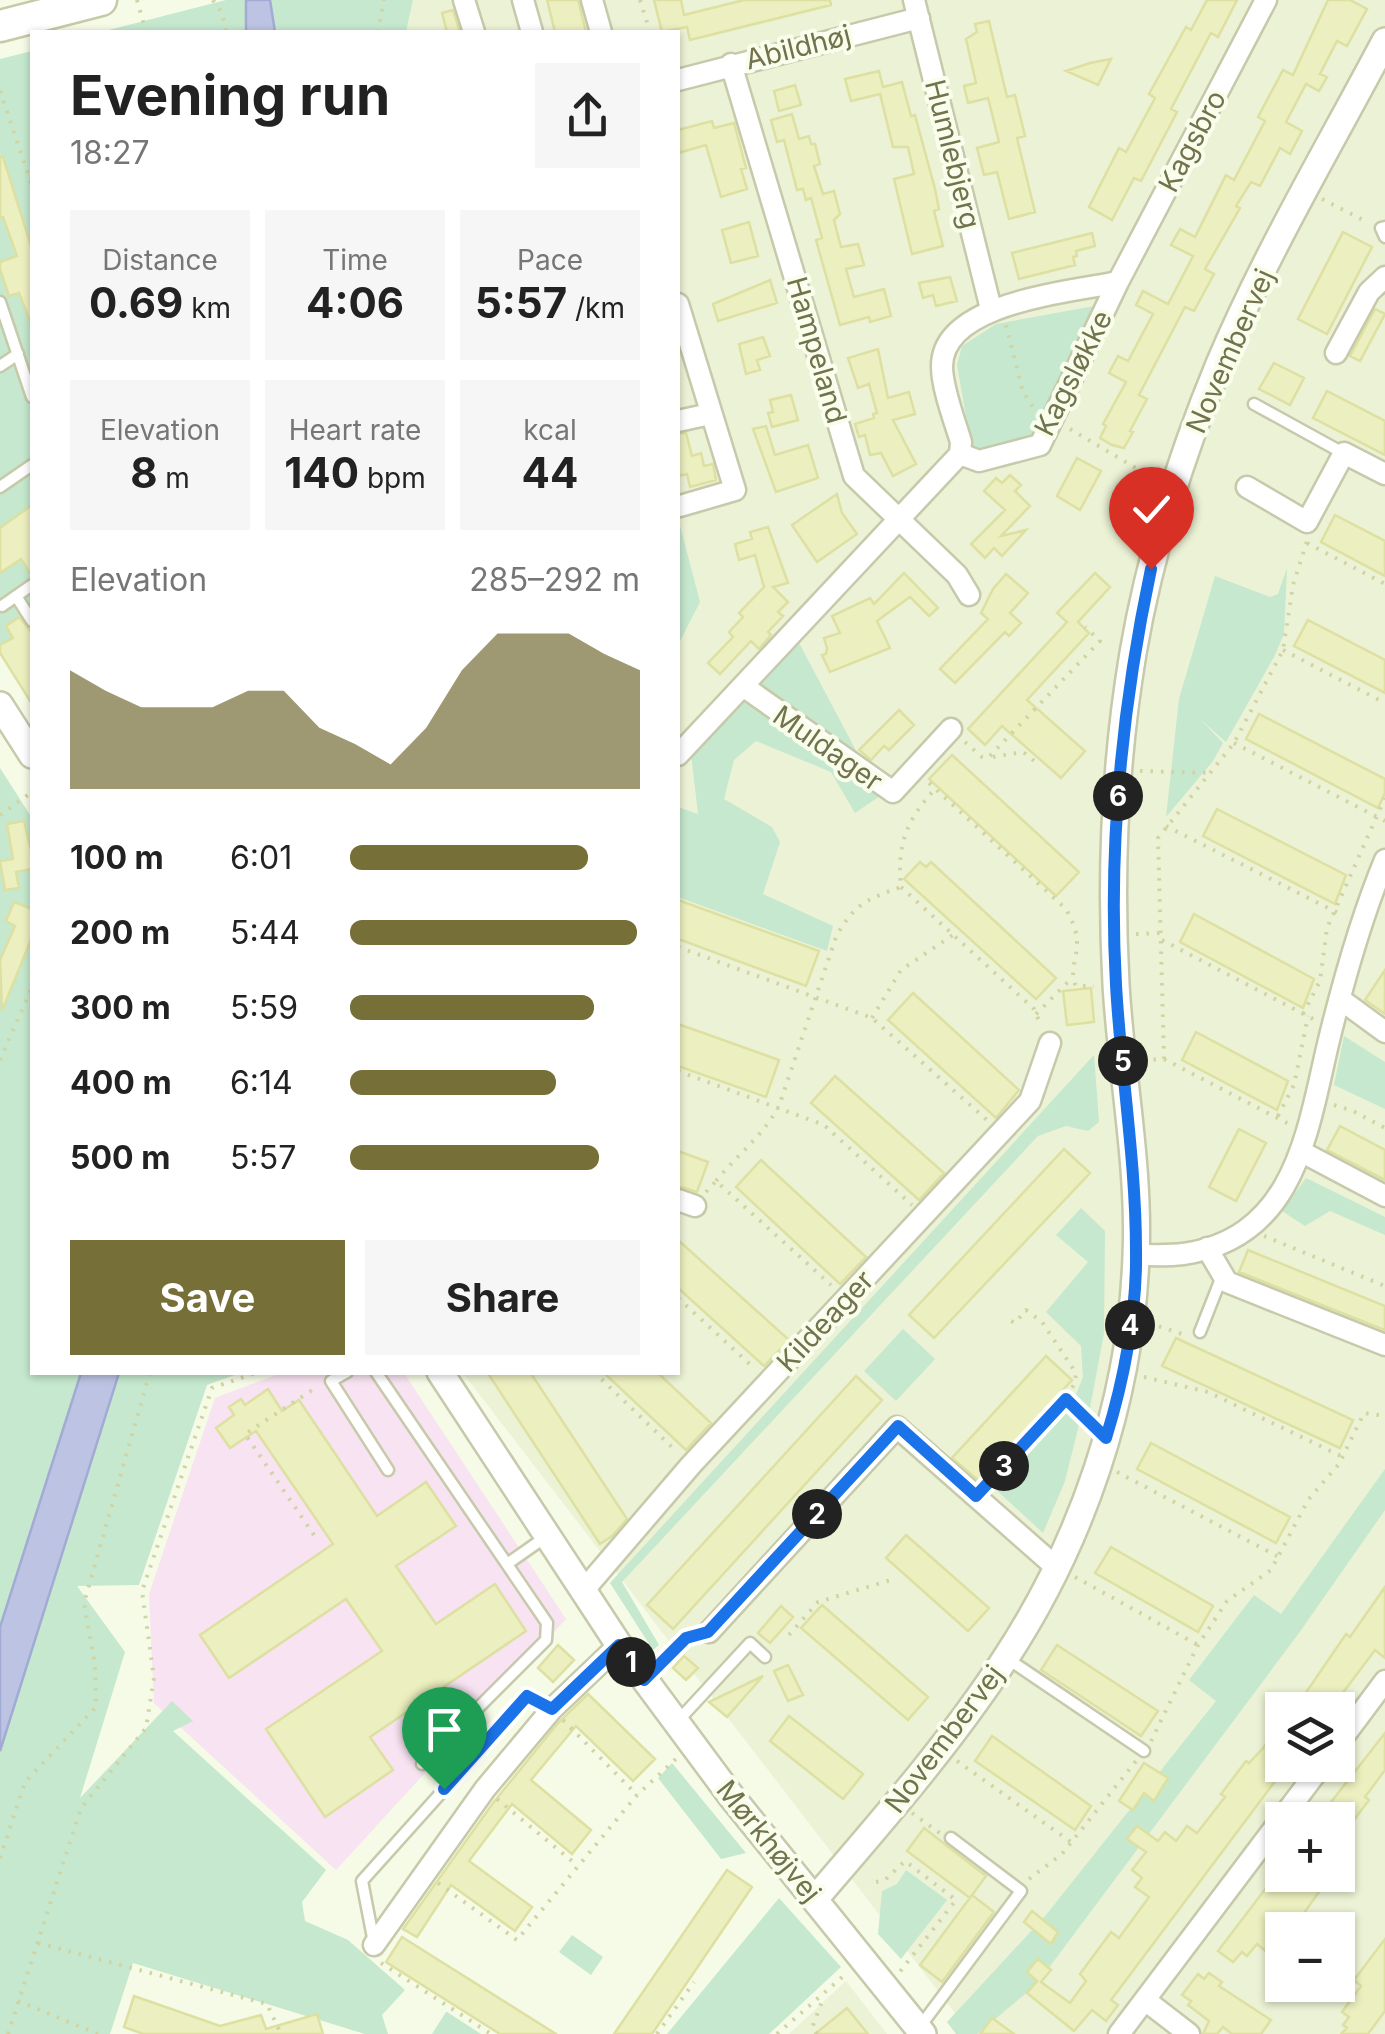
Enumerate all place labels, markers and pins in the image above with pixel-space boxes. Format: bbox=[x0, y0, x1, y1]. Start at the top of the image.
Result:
pin bbox=[1109, 467, 1194, 570]
pin: 6 bbox=[1093, 771, 1143, 821]
pin: 5 bbox=[1098, 1036, 1148, 1086]
pin: 4 bbox=[1105, 1300, 1155, 1350]
pin: 3 bbox=[979, 1441, 1029, 1491]
pin: 2 bbox=[792, 1489, 842, 1539]
pin: 1 bbox=[606, 1637, 656, 1687]
pin bbox=[402, 1687, 487, 1790]

